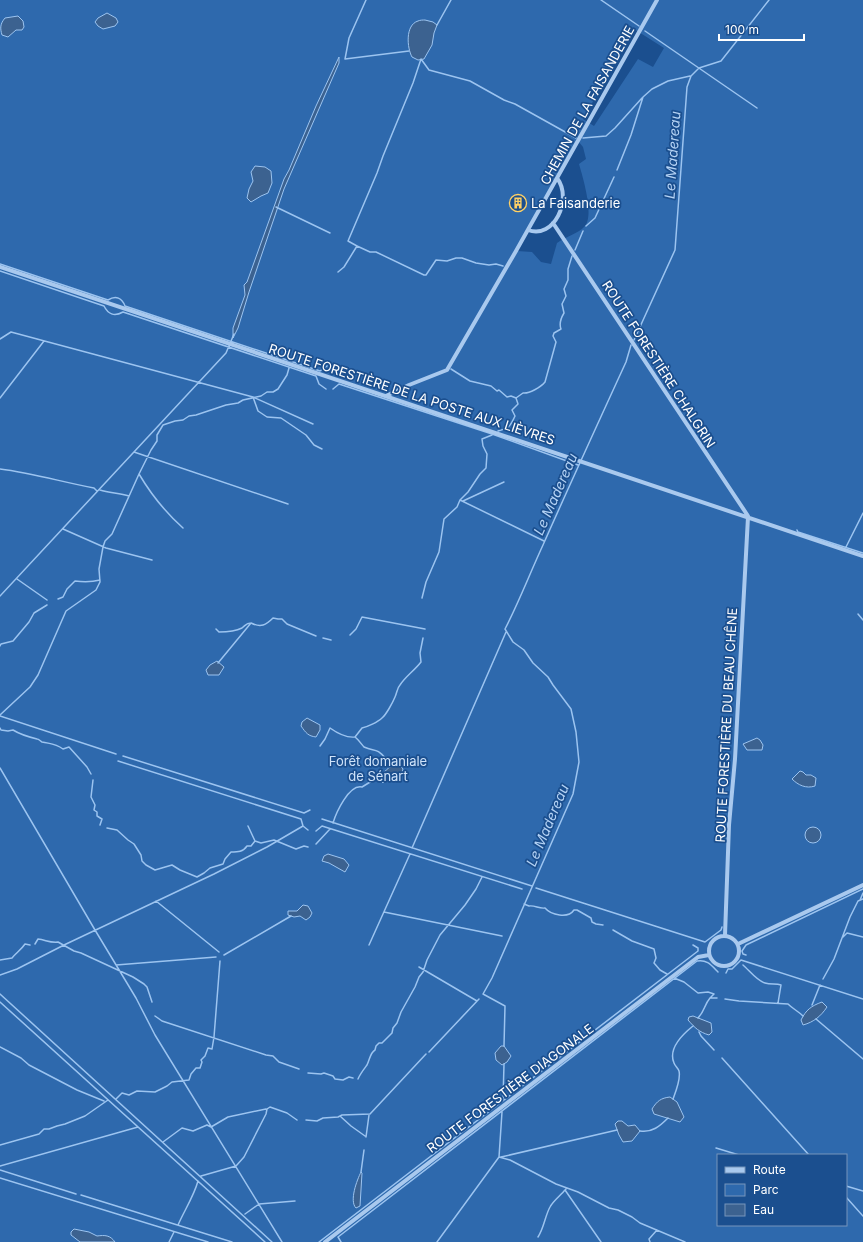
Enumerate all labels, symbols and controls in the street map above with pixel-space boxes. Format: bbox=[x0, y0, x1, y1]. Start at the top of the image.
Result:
scale bar bbox=[719, 16, 804, 42]
text: 100 m bbox=[725, 22, 759, 37]
street label: CHEMIN DE LA FAISANDERIE bbox=[537, 23, 637, 187]
water label: Le Madereau bbox=[660, 111, 684, 199]
building icon: La Faisanderie bbox=[508, 193, 528, 213]
place label: La Faisanderie bbox=[531, 195, 620, 211]
street label: ROUTE FORESTIÈRE CHALGRIN bbox=[599, 277, 719, 451]
street label: ROUTE FORESTIÈRE DE LA POSTE AUX LIÈVRES bbox=[267, 340, 557, 448]
water label: Le Madereau bbox=[529, 450, 581, 538]
street label: ROUTE FORESTIÈRE DU BEAU CHÊNE bbox=[712, 607, 740, 843]
park label: Forêt domaniale de Sénart bbox=[329, 753, 427, 784]
water label: Le Madereau bbox=[522, 781, 572, 869]
street label: ROUTE FORESTIÈRE DIAGONALE bbox=[424, 1020, 596, 1156]
legend bbox=[717, 1154, 847, 1226]
text: Route bbox=[753, 1162, 786, 1177]
text: Parc bbox=[753, 1182, 779, 1197]
text: Eau bbox=[753, 1202, 774, 1217]

